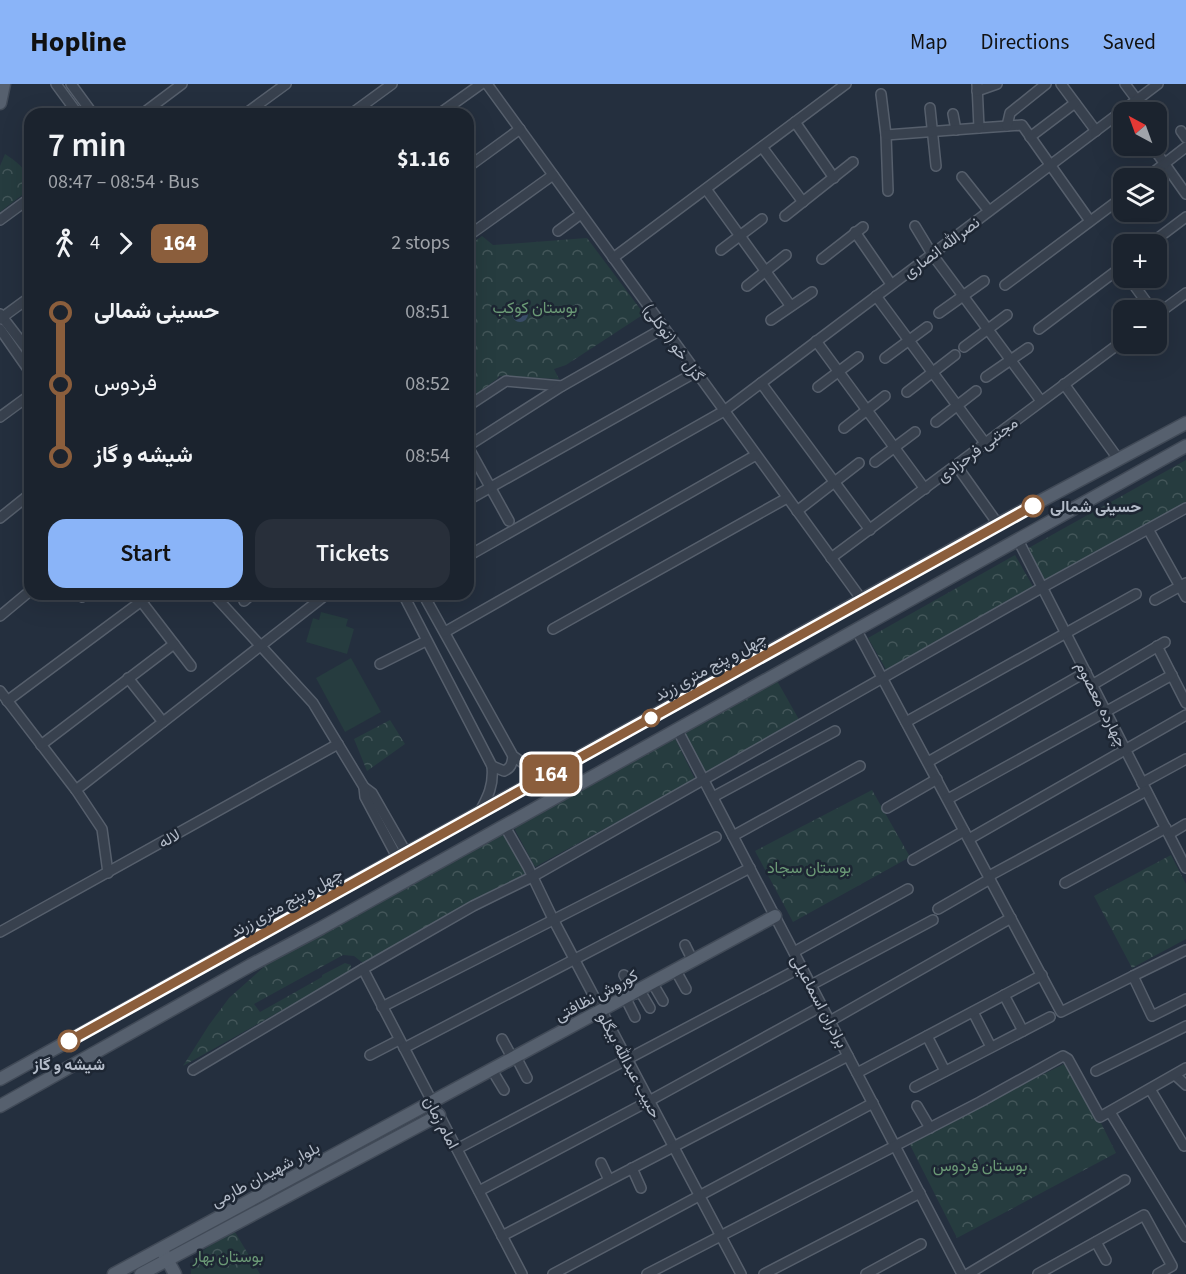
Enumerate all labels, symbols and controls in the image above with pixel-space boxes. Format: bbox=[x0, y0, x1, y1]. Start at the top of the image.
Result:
text: Hopline bbox=[30, 22, 127, 62]
text: Map bbox=[910, 27, 948, 57]
text: Directions bbox=[981, 27, 1069, 57]
text: Saved bbox=[1102, 27, 1156, 57]
north arrow bbox=[1113, 102, 1167, 156]
map controls bbox=[1113, 102, 1167, 354]
text: 7 min bbox=[48, 122, 126, 169]
text: $1.16 bbox=[397, 143, 450, 175]
text: 08:47 – 08:54 · Bus bbox=[48, 168, 199, 196]
button: layers bbox=[1113, 168, 1167, 222]
street label: نصرالله انصاری bbox=[899, 212, 984, 284]
icon: walk bbox=[48, 227, 81, 260]
icon: forward bbox=[109, 227, 142, 260]
text: 164 bbox=[163, 228, 196, 258]
text: 4 bbox=[90, 229, 100, 257]
text: 2 stops bbox=[391, 229, 450, 257]
button: + bbox=[1113, 234, 1167, 288]
text: حسینی شمالی bbox=[94, 295, 219, 327]
park label: بوستان کوکب bbox=[493, 297, 577, 319]
text: 08:51 bbox=[405, 298, 450, 326]
street label: گزل خو (توکلی) bbox=[637, 299, 709, 386]
button: − bbox=[1113, 300, 1167, 354]
text: فردوس bbox=[94, 367, 157, 399]
text: 08:52 bbox=[405, 370, 450, 398]
street label: مجتبی فرحزادی bbox=[932, 412, 1023, 488]
text: شیشه و گاز bbox=[94, 439, 193, 471]
text: 08:54 bbox=[405, 442, 450, 470]
marker: حسینی شمالی bbox=[1022, 495, 1044, 517]
place label: حسینی شمالی bbox=[1050, 496, 1141, 518]
button: Start bbox=[48, 519, 243, 588]
button: Tickets bbox=[255, 519, 450, 588]
street label: چهل و پنج متری زرند bbox=[650, 627, 771, 707]
street label: چهارده معصوم bbox=[1070, 658, 1132, 751]
unlabelled marker bbox=[642, 709, 660, 727]
line badge: 164 bbox=[516, 754, 586, 794]
text: 164 bbox=[534, 759, 568, 789]
street label: لاله bbox=[155, 824, 184, 854]
park label: بوستان سجاد bbox=[767, 857, 851, 879]
street label: چهل و پنج متری زرند bbox=[226, 863, 347, 943]
street label: برادران اسماعیلی bbox=[785, 951, 853, 1052]
street label: کوروش نظافتی bbox=[551, 965, 642, 1027]
street label: حبیب عبدالله بیگلو bbox=[592, 1009, 666, 1122]
marker: شیشه و گاز bbox=[58, 1030, 80, 1052]
place label: شیشه و گاز bbox=[32, 1054, 105, 1076]
street label: امام زمان bbox=[418, 1092, 464, 1153]
street label: بلوار شهیدان طارمی bbox=[207, 1137, 324, 1213]
park label: بوستان فردوس bbox=[933, 1155, 1027, 1177]
park label: بوستان بهار bbox=[191, 1246, 264, 1268]

